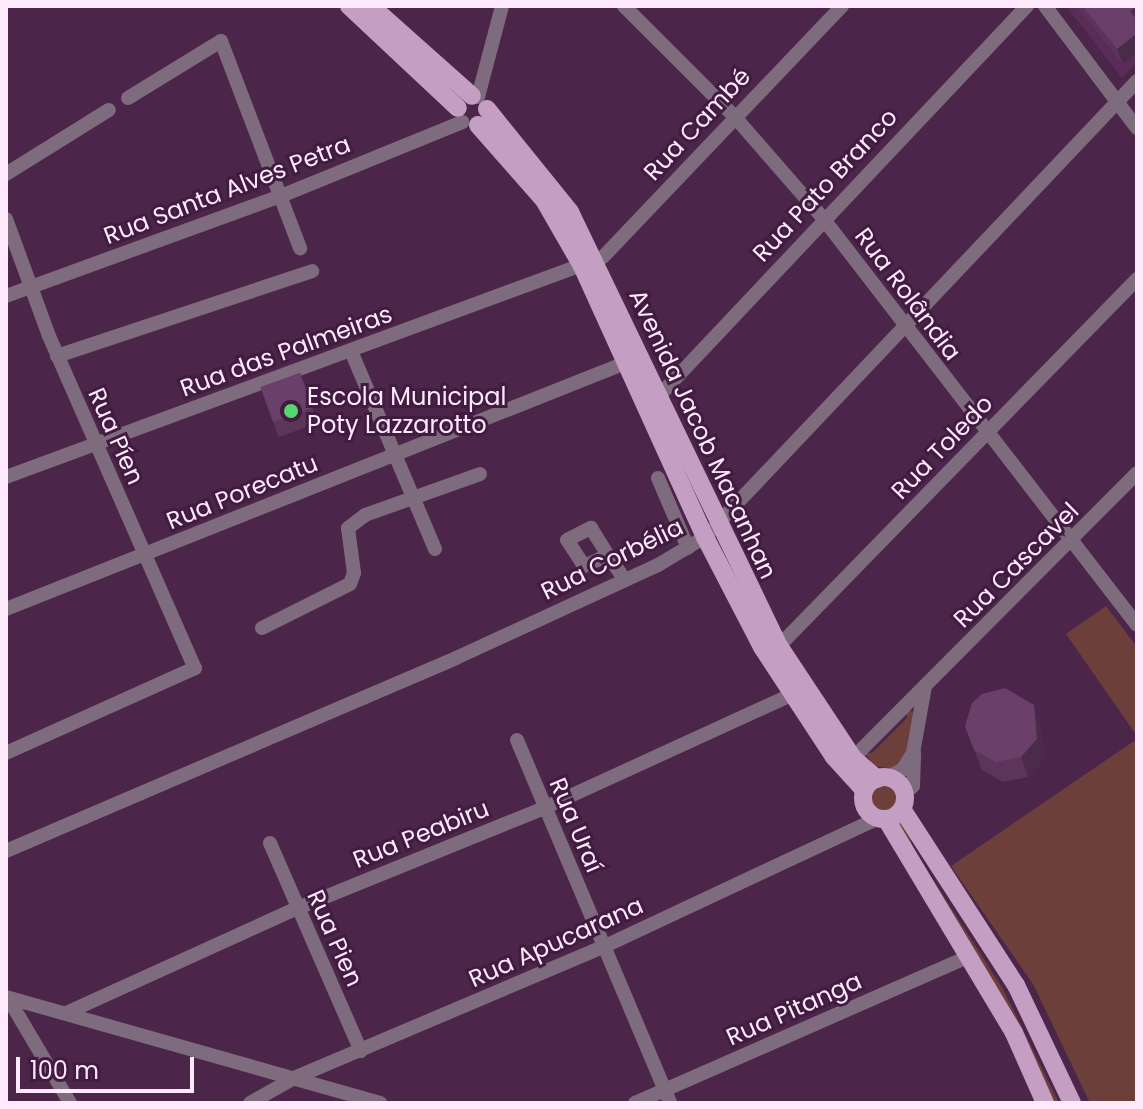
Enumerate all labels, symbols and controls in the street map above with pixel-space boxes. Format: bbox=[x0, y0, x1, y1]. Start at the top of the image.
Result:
street label: Rua Cambé bbox=[638, 62, 756, 186]
street label: Rua Pato Branco bbox=[747, 103, 903, 267]
street label: Rua Santa Alves Petra bbox=[100, 130, 354, 250]
street label: Rua Rolândia bbox=[849, 222, 967, 366]
street label: Avenida Jacob Macanhan bbox=[623, 285, 783, 583]
street label: Rua das Palmeiras bbox=[176, 299, 396, 403]
street label: Rua Píen bbox=[82, 383, 150, 489]
place label: Escola Municipal Poty Lazzarotto bbox=[307, 383, 506, 439]
street label: Rua Toledo bbox=[885, 389, 999, 505]
marker: Escola Municipal Poty Lazzarotto bbox=[282, 402, 300, 420]
street label: Rua Porecatu bbox=[162, 449, 322, 535]
street label: Rua Cascavel bbox=[948, 497, 1084, 633]
street label: Rua Corbélia bbox=[536, 512, 688, 606]
street label: Rua Uraí bbox=[543, 773, 609, 877]
street label: Rua Peabiru bbox=[349, 794, 493, 874]
street label: Rua Pien bbox=[301, 885, 369, 991]
street label: Rua Apucarana bbox=[464, 891, 648, 993]
street label: Rua Pitanga bbox=[722, 966, 866, 1052]
scale bar bbox=[20, 1041, 198, 1091]
text: 100 m bbox=[30, 1054, 99, 1087]

